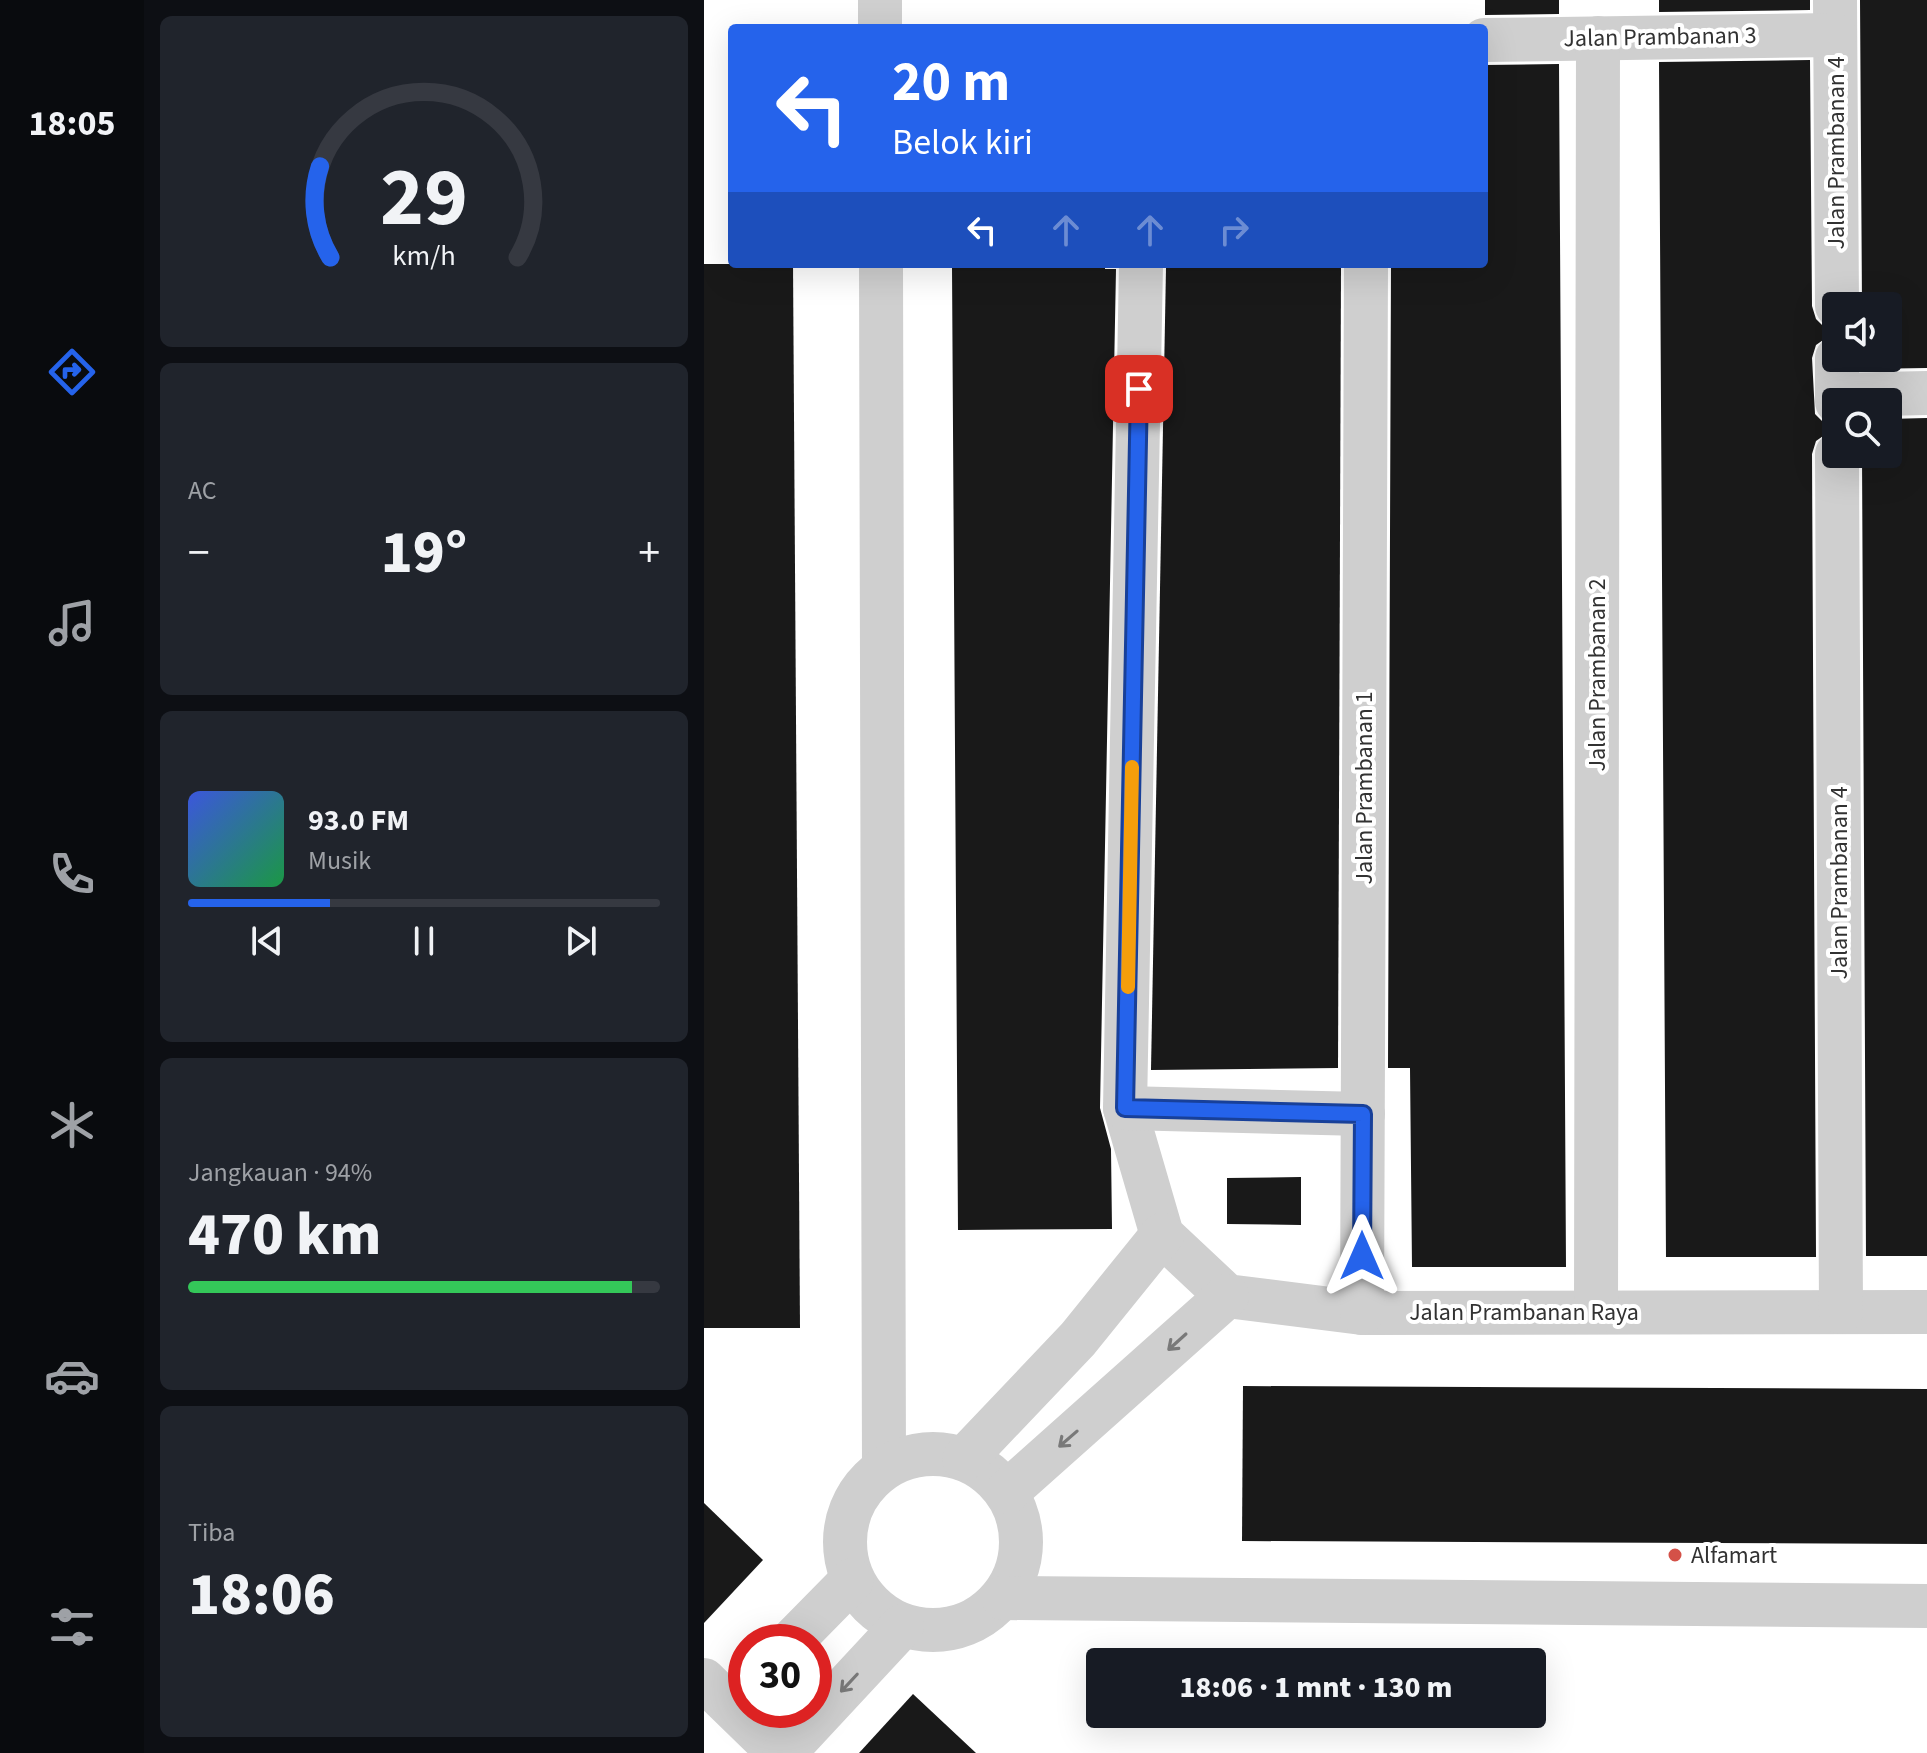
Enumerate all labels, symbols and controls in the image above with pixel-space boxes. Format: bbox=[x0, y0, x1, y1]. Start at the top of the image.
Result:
street label: Jalan Prambanan 3 bbox=[1563, 18, 1757, 56]
text: 20 m bbox=[892, 43, 1010, 122]
icon: left bbox=[760, 56, 864, 160]
street label: Jalan Prambanan 4 bbox=[1819, 56, 1854, 250]
text: 18:05 bbox=[29, 98, 115, 149]
text: Belok kiri bbox=[892, 117, 1033, 168]
text: 29 bbox=[380, 138, 468, 256]
icon: left bbox=[960, 208, 1004, 252]
icon: ahead bbox=[1044, 208, 1088, 252]
icon: ahead bbox=[1128, 208, 1172, 252]
icon: right bbox=[1212, 208, 1256, 252]
text: km/h bbox=[392, 236, 456, 276]
map controls bbox=[1822, 292, 1902, 468]
button: sound bbox=[1822, 292, 1902, 372]
icon: directions bbox=[44, 344, 100, 400]
pin bbox=[1105, 355, 1173, 423]
icon: arrive bbox=[1117, 367, 1161, 411]
button: search bbox=[1822, 388, 1902, 468]
text: AC bbox=[188, 472, 217, 509]
text: 19° bbox=[381, 511, 467, 596]
text: − bbox=[188, 522, 210, 585]
text: + bbox=[638, 522, 660, 585]
street label: Jalan Prambanan 2 bbox=[1580, 578, 1615, 772]
icon: music bbox=[44, 595, 100, 651]
street label: Jalan Prambanan 1 bbox=[1347, 691, 1382, 885]
street label: Jalan Prambanan 4 bbox=[1822, 786, 1857, 980]
text: 93.0 FM bbox=[308, 799, 409, 842]
text: Musik bbox=[308, 842, 371, 879]
icon: phone bbox=[44, 846, 100, 902]
icon: previous bbox=[245, 919, 289, 963]
icon: pause bbox=[402, 919, 446, 963]
icon: next bbox=[559, 919, 603, 963]
icon: climate bbox=[44, 1097, 100, 1153]
text: Jangkauan · 94% bbox=[188, 1154, 372, 1191]
text: 470 km bbox=[188, 1193, 381, 1278]
position arrow bbox=[1320, 1214, 1404, 1298]
street label: Jalan Prambanan Raya bbox=[1409, 1295, 1639, 1330]
one-way arrow bbox=[1167, 1333, 1187, 1351]
icon: car bbox=[44, 1348, 100, 1404]
one-way arrow bbox=[1058, 1430, 1078, 1448]
text: Tiba bbox=[188, 1514, 235, 1551]
place label: Alfamart bbox=[1691, 1538, 1777, 1573]
marker: Alfamart bbox=[1666, 1546, 1684, 1564]
text: 18:06 bbox=[188, 1553, 335, 1638]
icon: filters bbox=[44, 1599, 100, 1655]
speed limit sign: 30 bbox=[728, 1624, 832, 1728]
text: 18:06 · 1 mnt · 130 m bbox=[1180, 1666, 1452, 1709]
one-way arrow bbox=[840, 1673, 859, 1693]

